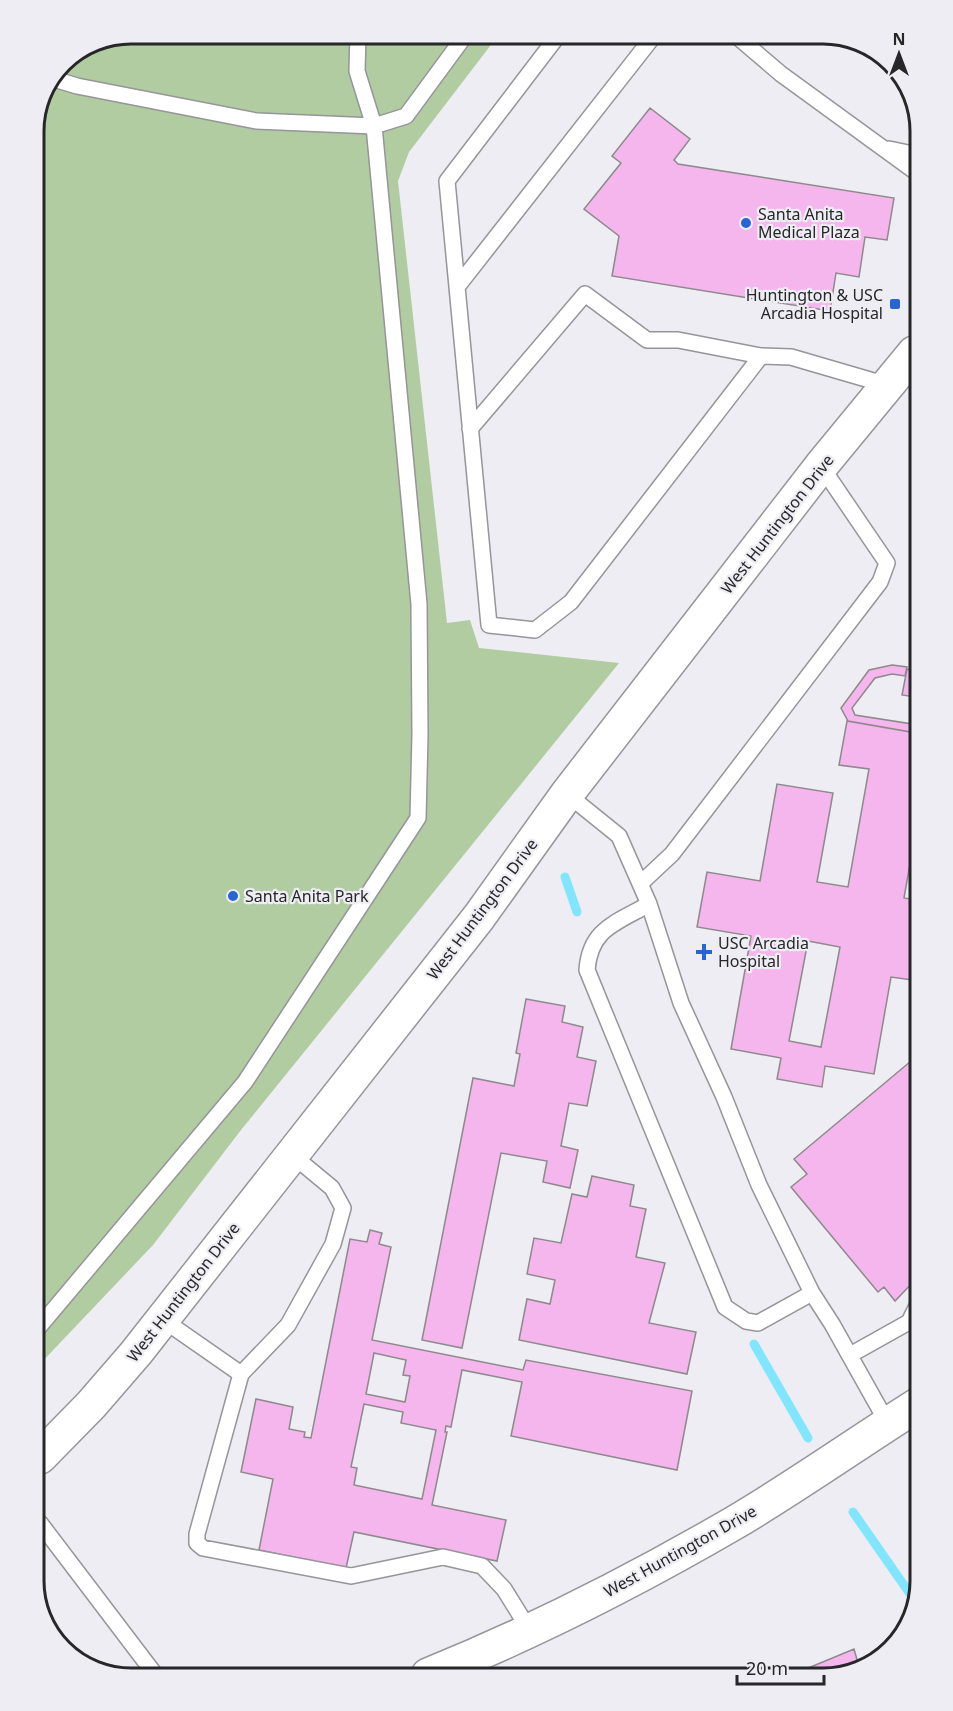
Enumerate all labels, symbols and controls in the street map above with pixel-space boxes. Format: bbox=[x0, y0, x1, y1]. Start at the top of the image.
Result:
north arrow bbox=[869, 24, 929, 84]
text: N bbox=[892, 28, 906, 50]
place label: Santa Anita Medical Plaza bbox=[758, 203, 860, 243]
marker: Santa Anita Medical Plaza bbox=[739, 216, 753, 230]
place label: Huntington & USC Arcadia Hospital bbox=[746, 284, 883, 324]
marker: Huntington & USC Arcadia Hospital bbox=[888, 297, 902, 311]
street label: West Huntington Drive bbox=[716, 450, 838, 598]
street label: West Huntington Drive bbox=[422, 834, 542, 984]
place label: Santa Anita Park bbox=[245, 885, 369, 907]
marker: Santa Anita Park bbox=[226, 889, 240, 903]
place label: USC Arcadia Hospital bbox=[718, 932, 809, 972]
marker: USC Arcadia Hospital bbox=[695, 943, 713, 961]
street label: West Huntington Drive bbox=[122, 1218, 244, 1366]
street label: West Huntington Drive bbox=[600, 1500, 760, 1602]
scale bar bbox=[737, 1648, 824, 1686]
text: 20 m bbox=[746, 1656, 788, 1680]

